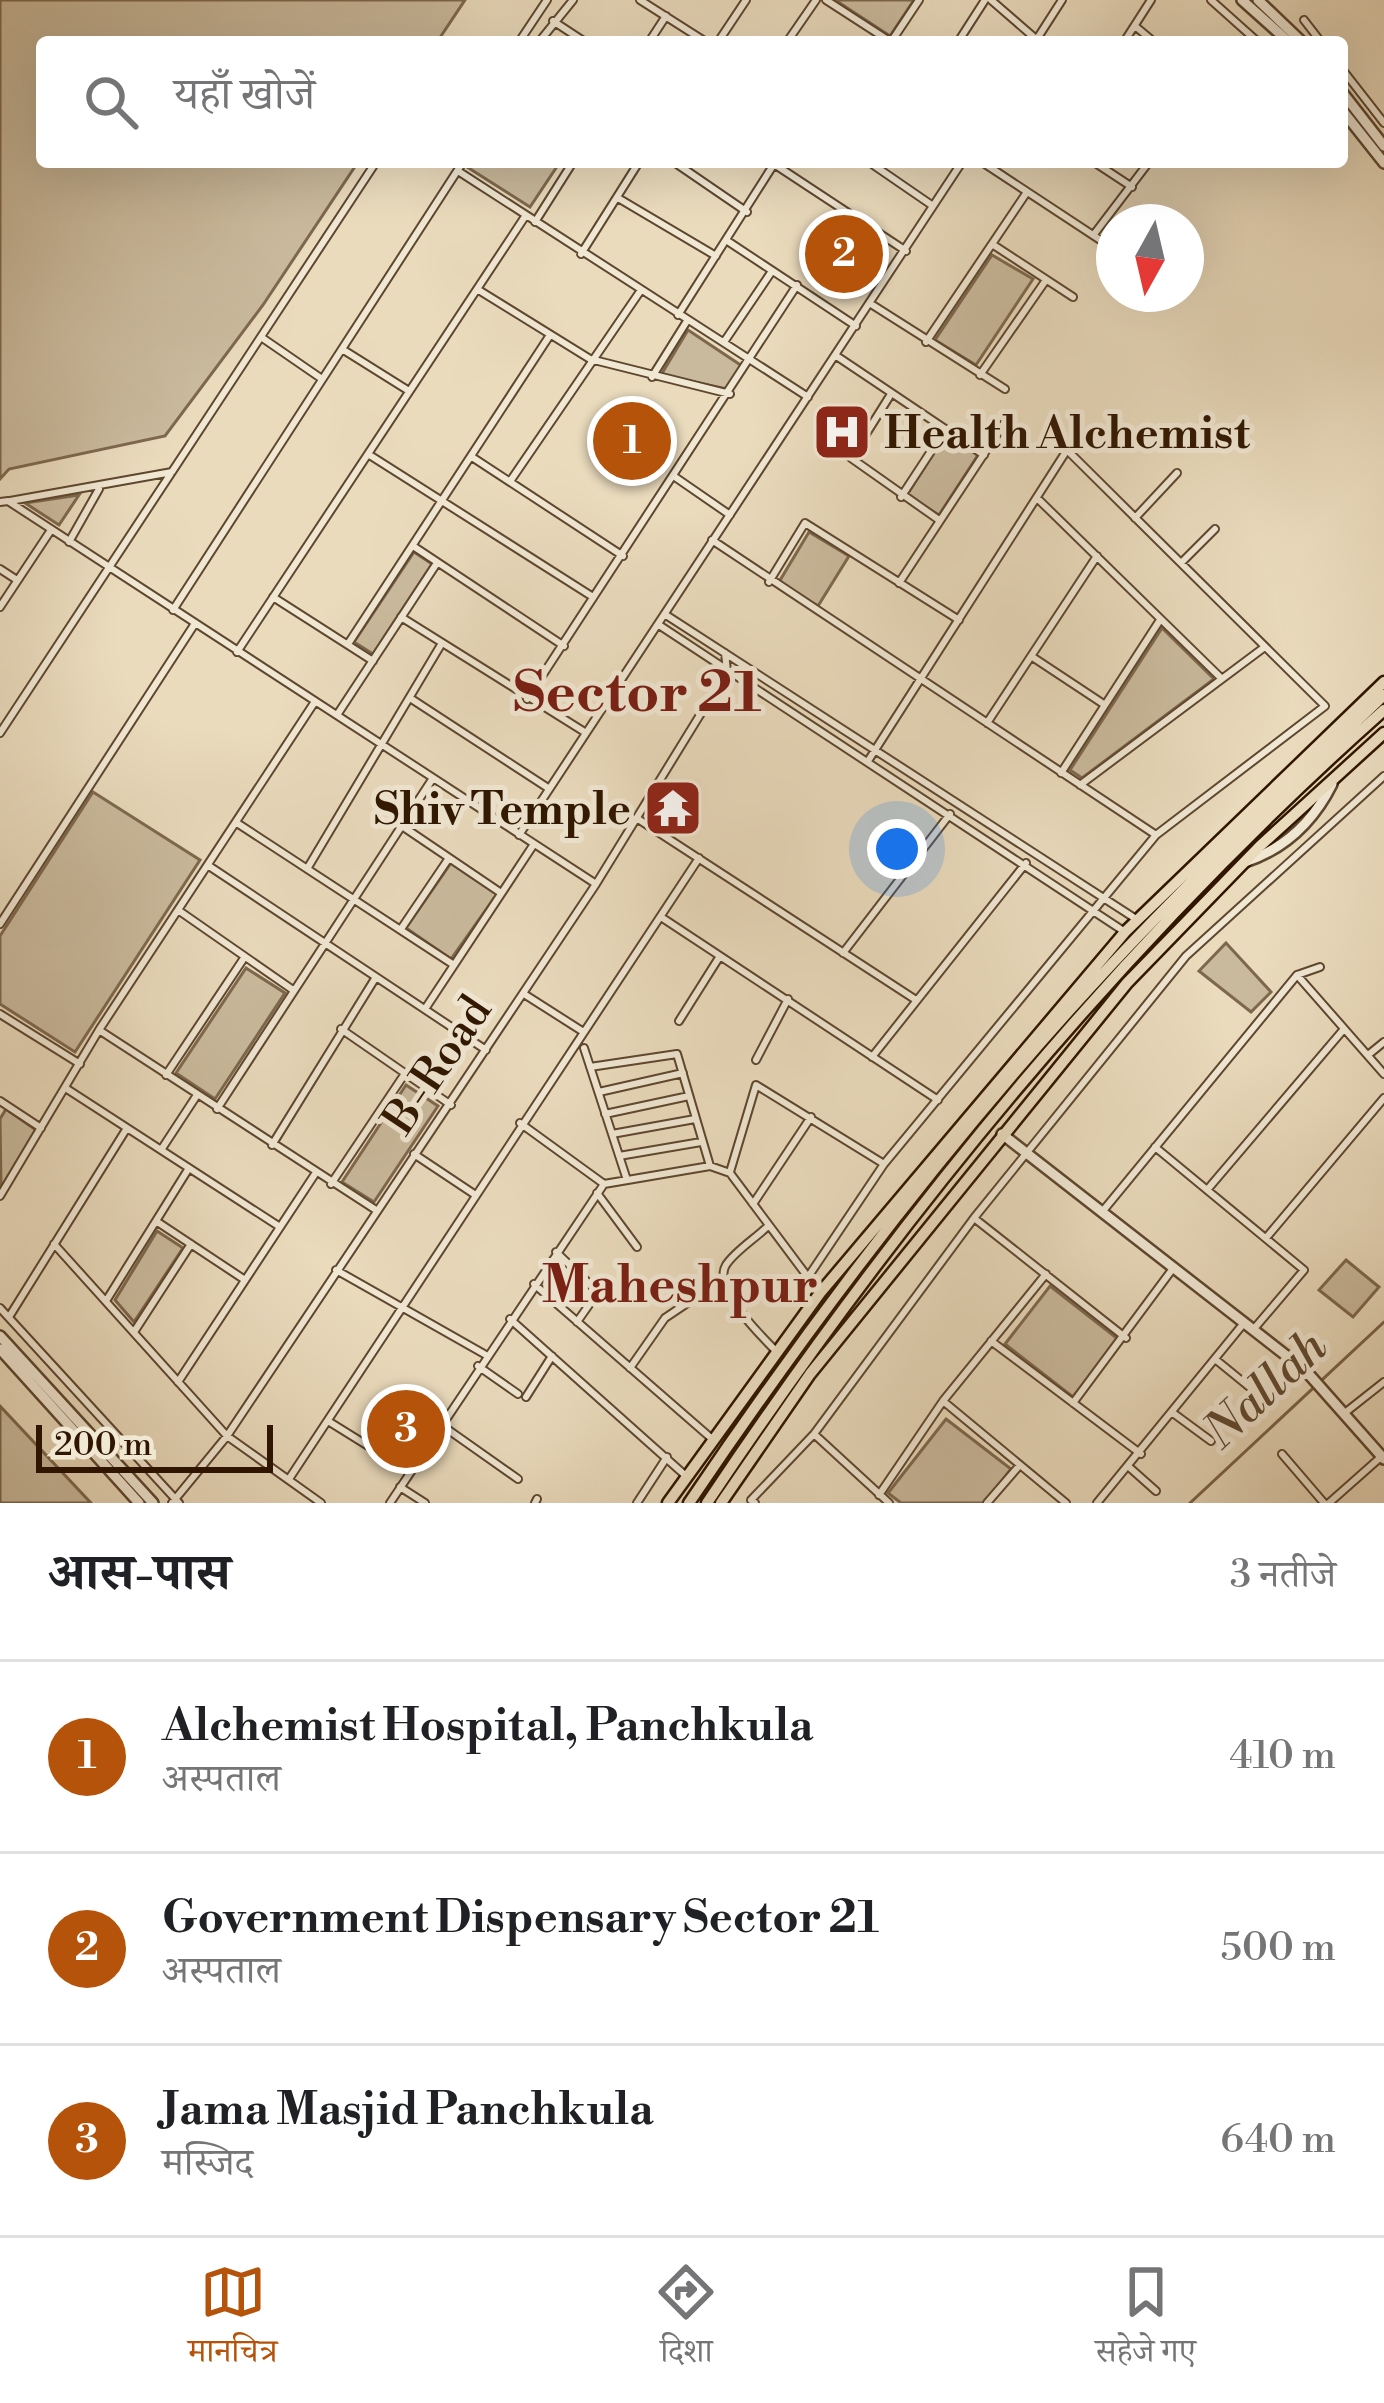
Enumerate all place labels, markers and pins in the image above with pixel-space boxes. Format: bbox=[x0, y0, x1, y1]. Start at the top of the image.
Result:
pin: 2 bbox=[805, 209, 883, 299]
pin: 1 bbox=[593, 396, 671, 486]
hospital icon: Health Alchemist bbox=[811, 401, 873, 463]
place label: Health Alchemist bbox=[884, 406, 1251, 463]
temple icon: Shiv Temple bbox=[642, 777, 704, 839]
place label: Shiv Temple bbox=[374, 782, 631, 839]
pin: 3 bbox=[367, 1384, 445, 1474]

